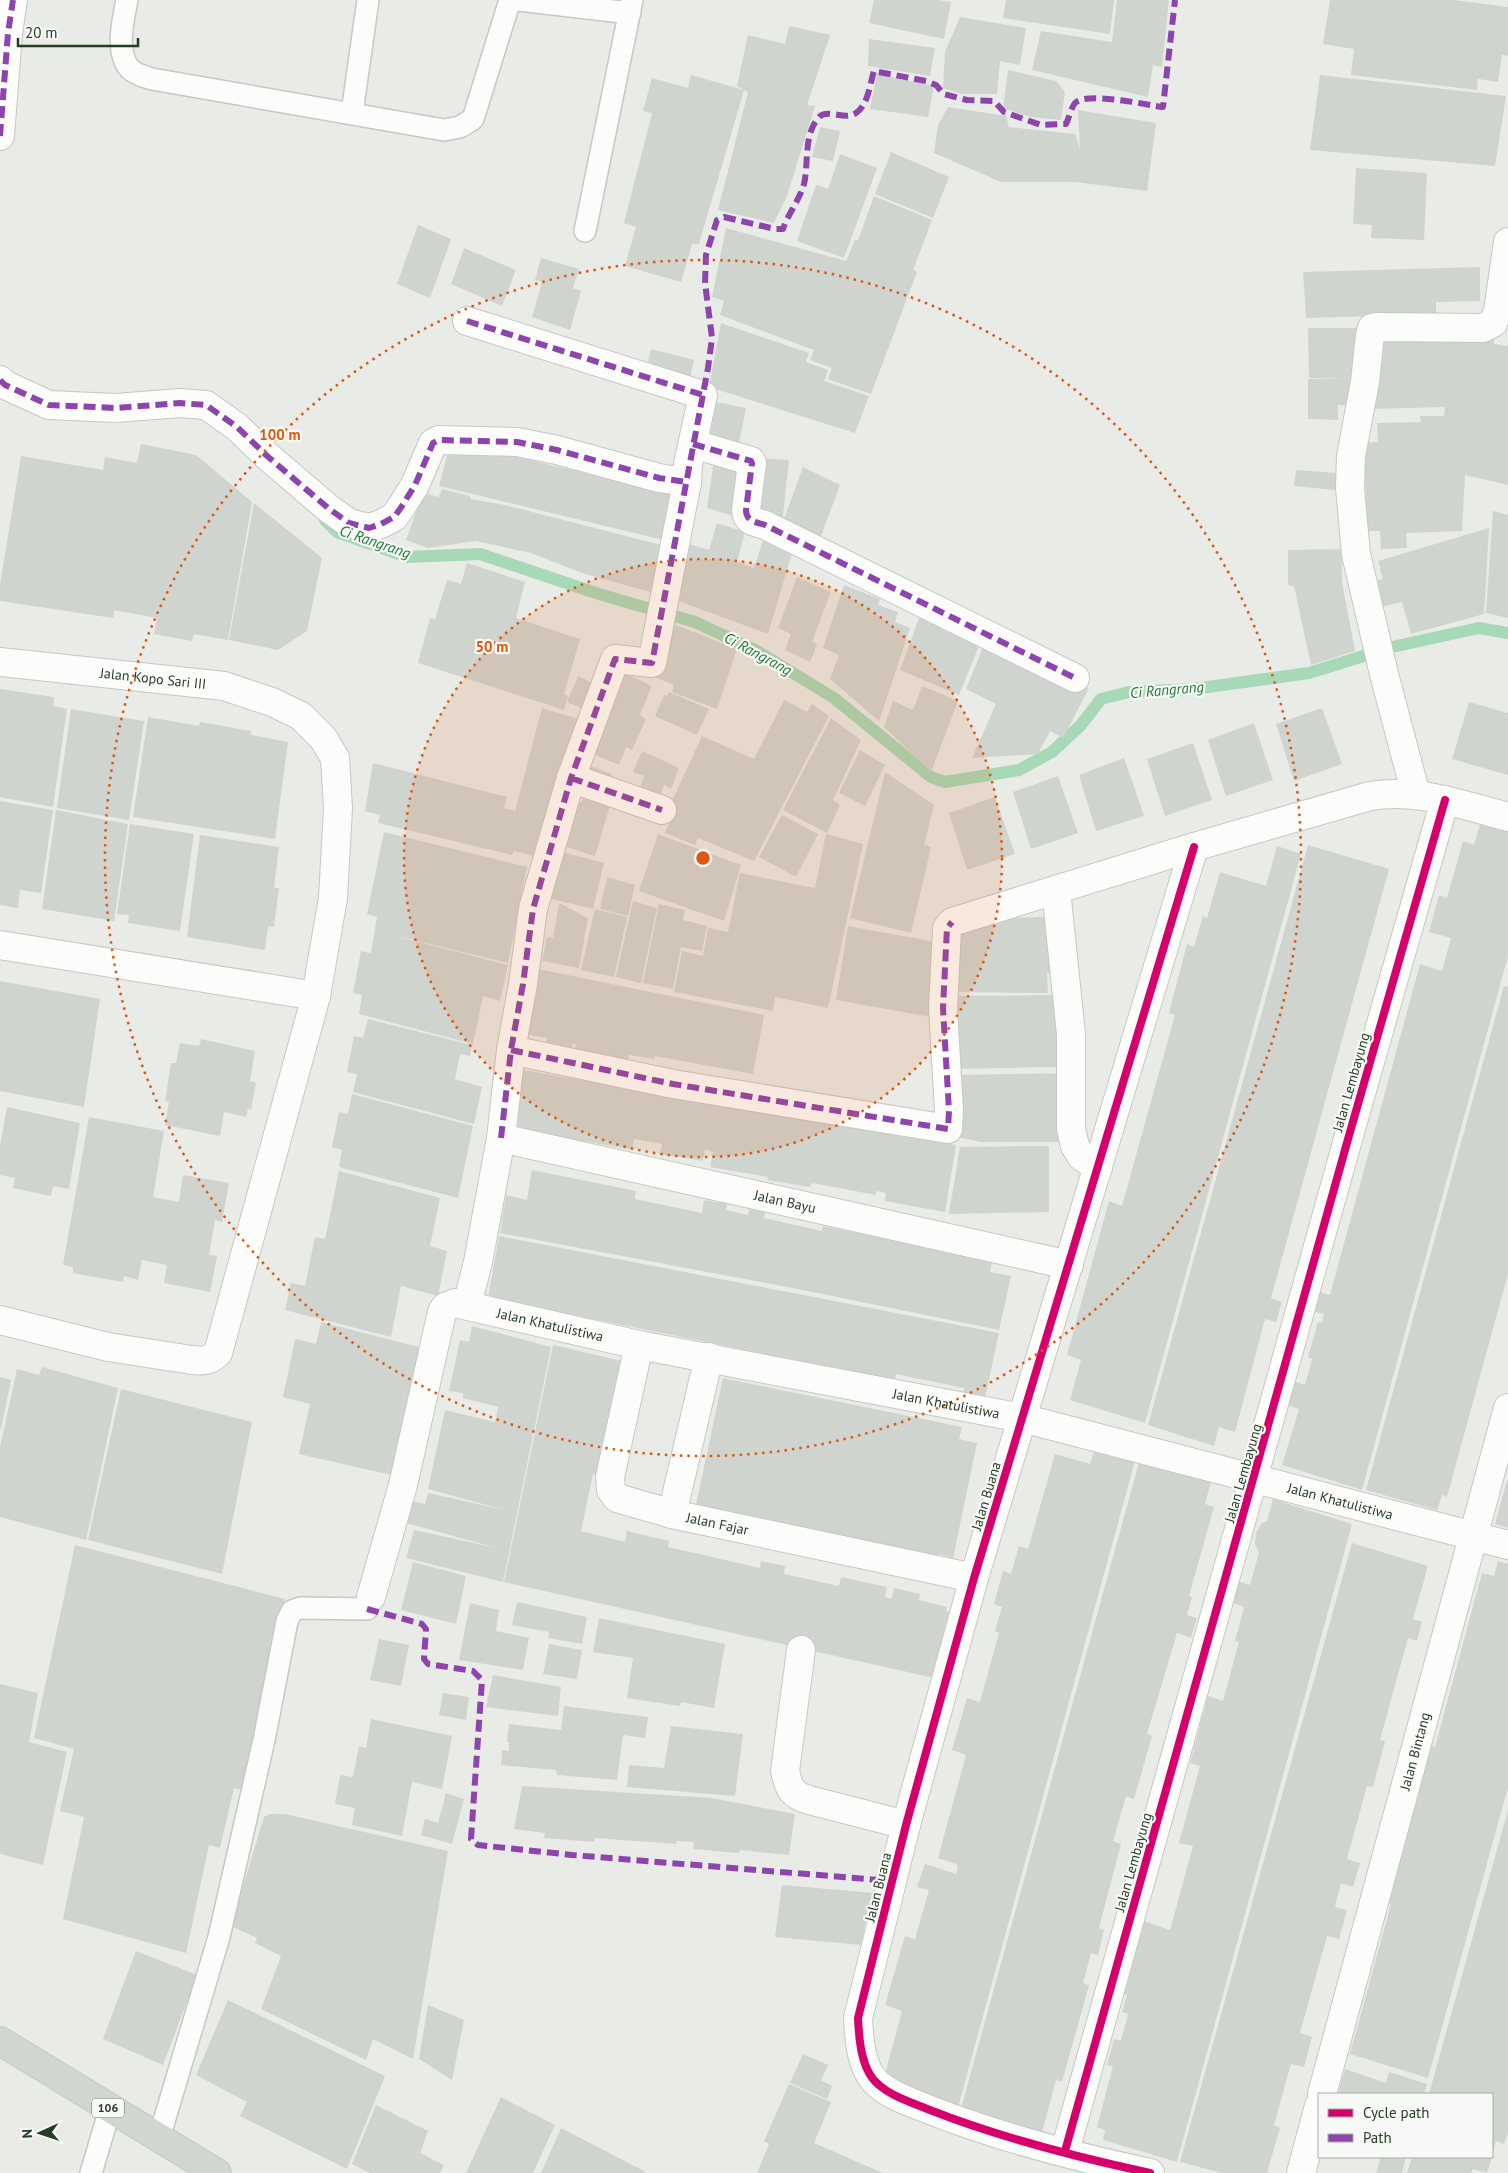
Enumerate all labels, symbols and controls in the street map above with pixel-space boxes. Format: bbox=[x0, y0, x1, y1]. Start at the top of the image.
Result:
scale bar bbox=[18, 15, 138, 47]
text: 20 m bbox=[25, 23, 58, 42]
text: 100 m bbox=[259, 425, 301, 444]
water label: Ci Rangrang bbox=[337, 521, 414, 563]
water label: Ci Rangrang bbox=[721, 628, 796, 679]
text: 50 m bbox=[476, 637, 508, 656]
street label: Jalan Kopo Sari III bbox=[98, 664, 207, 693]
water label: Ci Rangrang bbox=[1129, 677, 1205, 702]
centre of rings bbox=[694, 849, 712, 867]
street label: Jalan Lembayung bbox=[1328, 1030, 1374, 1135]
street label: Jalan Bayu bbox=[751, 1186, 818, 1217]
street label: Jalan Khatulistiwa bbox=[494, 1304, 605, 1346]
street label: Jalan Khatulistiwa bbox=[890, 1384, 1001, 1423]
street label: Jalan Lembayung bbox=[1220, 1421, 1266, 1526]
street label: Jalan Buana bbox=[967, 1460, 1005, 1533]
street label: Jalan Khatulistiwa bbox=[1285, 1478, 1395, 1524]
street label: Jalan Fajar bbox=[684, 1508, 751, 1539]
street label: Jalan Bintang bbox=[1395, 1710, 1434, 1793]
street label: Jalan Lembayung bbox=[1110, 1810, 1156, 1915]
street label: Jalan Buana bbox=[860, 1850, 895, 1924]
legend bbox=[1318, 2093, 1493, 2158]
road number: 106 bbox=[92, 2098, 124, 2118]
text: Cycle path bbox=[1363, 2103, 1429, 2122]
north arrow bbox=[15, 2108, 65, 2158]
text: Path bbox=[1363, 2128, 1392, 2147]
text: N bbox=[18, 2129, 36, 2139]

